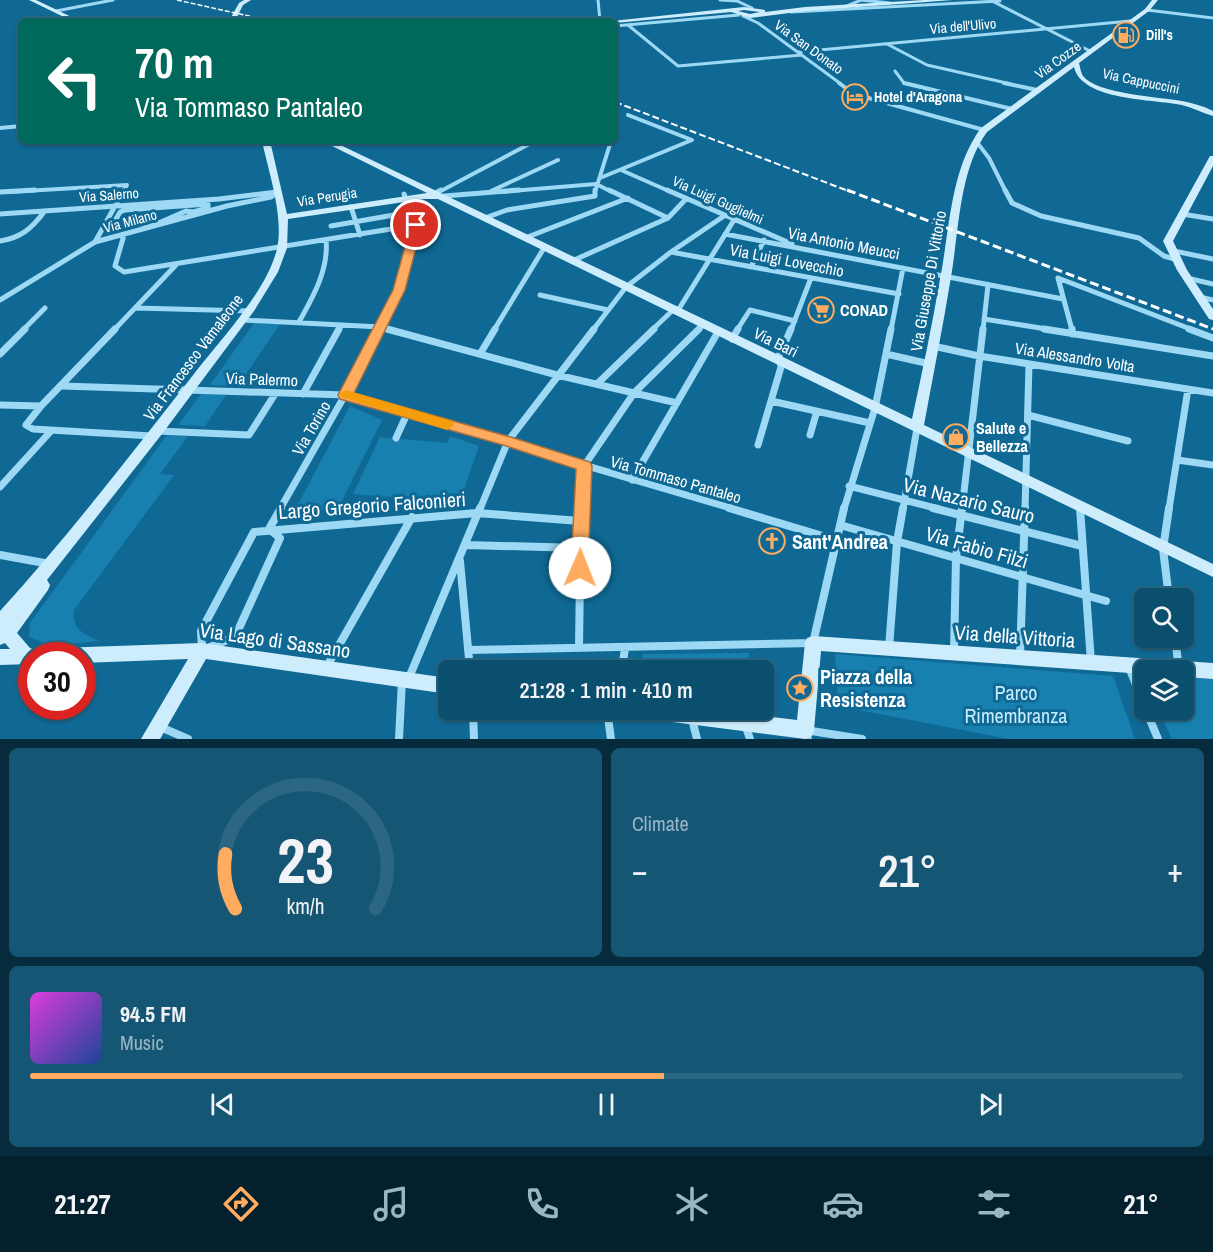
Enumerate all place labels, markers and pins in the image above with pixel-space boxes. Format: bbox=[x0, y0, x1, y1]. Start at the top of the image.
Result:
fuel station icon: Dill's bbox=[1111, 20, 1141, 50]
place label: Dill's bbox=[1146, 26, 1173, 44]
hotel icon: Hotel d'Aragona bbox=[840, 82, 870, 112]
place label: Hotel d'Aragona bbox=[874, 88, 963, 106]
pin bbox=[390, 199, 441, 250]
supermarket icon: CONAD bbox=[806, 295, 836, 325]
place label: CONAD bbox=[840, 299, 888, 321]
place label: Salute e Bellezza bbox=[976, 417, 1028, 457]
shop icon: Salute e Bellezza bbox=[941, 422, 971, 452]
church icon: Sant'Andrea bbox=[757, 526, 787, 556]
place label: Sant'Andrea bbox=[792, 528, 888, 555]
place label: Piazza della Resistenza bbox=[820, 663, 912, 713]
place icon: Piazza della Resistenza bbox=[785, 673, 815, 703]

